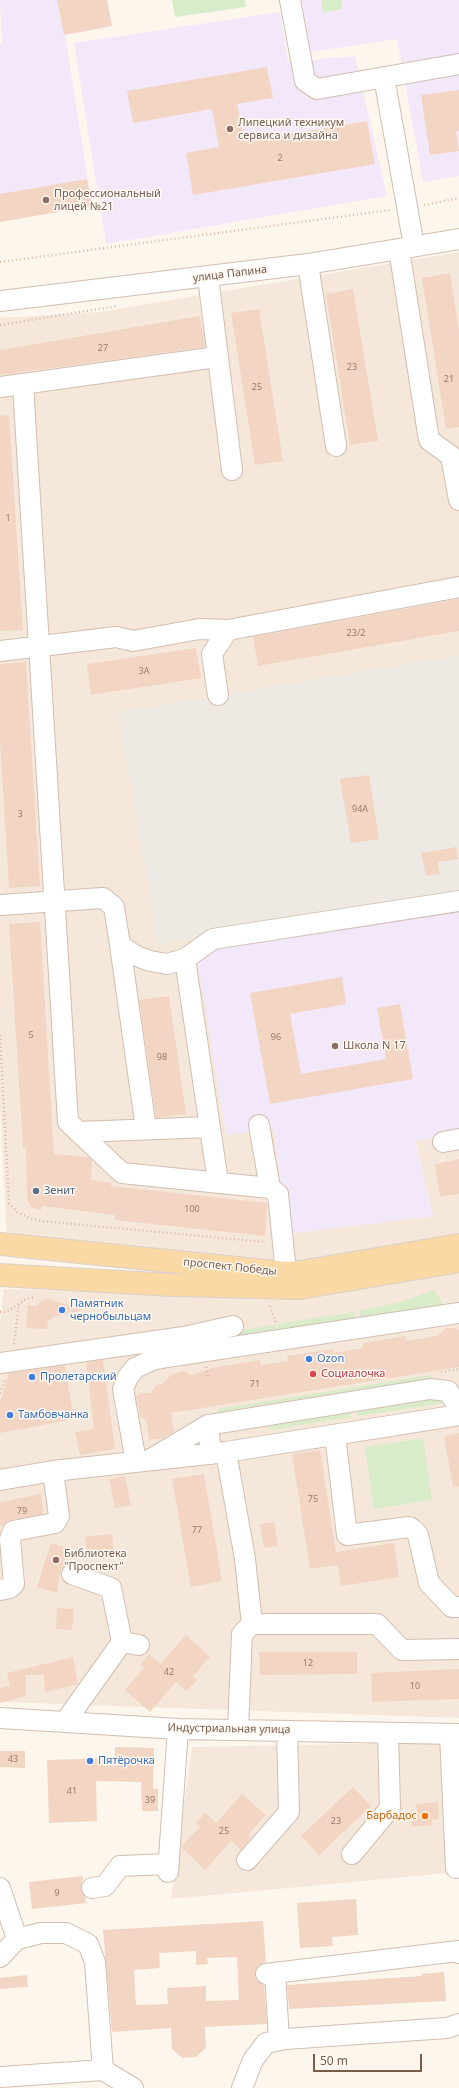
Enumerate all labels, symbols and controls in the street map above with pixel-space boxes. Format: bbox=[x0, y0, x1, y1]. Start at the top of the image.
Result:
place label: Липецкий техникум сервиса и дизайна bbox=[238, 116, 344, 142]
marker: Липецкий техникум сервиса и дизайна bbox=[225, 124, 235, 134]
house number: 2 bbox=[277, 153, 283, 163]
place label: Профессиональный лицей №21 bbox=[54, 187, 161, 213]
marker: Профессиональный лицей №21 bbox=[41, 195, 51, 205]
street label: улица Папина bbox=[192, 263, 268, 285]
house number: 27 bbox=[98, 343, 108, 353]
house number: 23 bbox=[347, 362, 357, 372]
house number: 21 bbox=[444, 374, 454, 384]
house number: 25 bbox=[252, 382, 262, 392]
house number: 1 bbox=[5, 513, 11, 523]
house number: 23/2 bbox=[347, 628, 365, 638]
house number: 3А bbox=[139, 666, 149, 676]
house number: 94А bbox=[352, 804, 368, 814]
house number: 3 bbox=[17, 809, 23, 819]
house number: 5 bbox=[28, 1030, 34, 1040]
house number: 96 bbox=[271, 1032, 281, 1042]
place label: Школа N 17 bbox=[343, 1039, 406, 1053]
marker: Школа N 17 bbox=[330, 1041, 340, 1051]
house number: 98 bbox=[157, 1052, 167, 1062]
place label: Зенит bbox=[44, 1184, 75, 1198]
marker: Зенит bbox=[31, 1186, 41, 1196]
house number: 100 bbox=[184, 1204, 200, 1214]
street label: проспект Победы bbox=[183, 1256, 277, 1278]
place label: Памятник чернобыльцам bbox=[70, 1297, 151, 1323]
marker: Памятник чернобыльцам bbox=[57, 1305, 67, 1315]
place label: Ozon bbox=[317, 1352, 344, 1366]
marker: Ozon bbox=[304, 1354, 314, 1364]
place label: Социалочка bbox=[321, 1367, 385, 1381]
marker: Социалочка bbox=[308, 1369, 318, 1379]
place label: Пролетарский bbox=[40, 1370, 117, 1384]
marker: Пролетарский bbox=[27, 1372, 37, 1382]
house number: 71 bbox=[250, 1379, 260, 1389]
place label: Тамбовчанка bbox=[18, 1408, 89, 1422]
marker: Тамбовчанка bbox=[5, 1410, 15, 1420]
house number: 75 bbox=[308, 1494, 318, 1504]
house number: 79 bbox=[17, 1506, 27, 1516]
house number: 77 bbox=[192, 1525, 202, 1535]
place label: Библиотека "Проспект" bbox=[64, 1547, 127, 1573]
marker: Библиотека "Проспект" bbox=[51, 1555, 61, 1565]
house number: 12 bbox=[303, 1658, 313, 1668]
house number: 42 bbox=[164, 1667, 174, 1677]
house number: 10 bbox=[410, 1681, 420, 1691]
street label: Индустриальная улица bbox=[167, 1721, 291, 1737]
house number: 43 bbox=[8, 1754, 18, 1764]
place label: Пятёрочка bbox=[98, 1754, 155, 1768]
marker: Пятёрочка bbox=[85, 1756, 95, 1766]
house number: 41 bbox=[67, 1786, 77, 1796]
house number: 39 bbox=[145, 1795, 155, 1805]
place label: Барбадос bbox=[366, 1809, 417, 1823]
marker: Барбадос bbox=[420, 1811, 430, 1821]
house number: 23 bbox=[331, 1816, 341, 1826]
house number: 25 bbox=[219, 1826, 229, 1836]
house number: 9 bbox=[54, 1888, 60, 1898]
scale bar bbox=[315, 2046, 424, 2072]
text: 50 m bbox=[320, 2052, 348, 2069]

